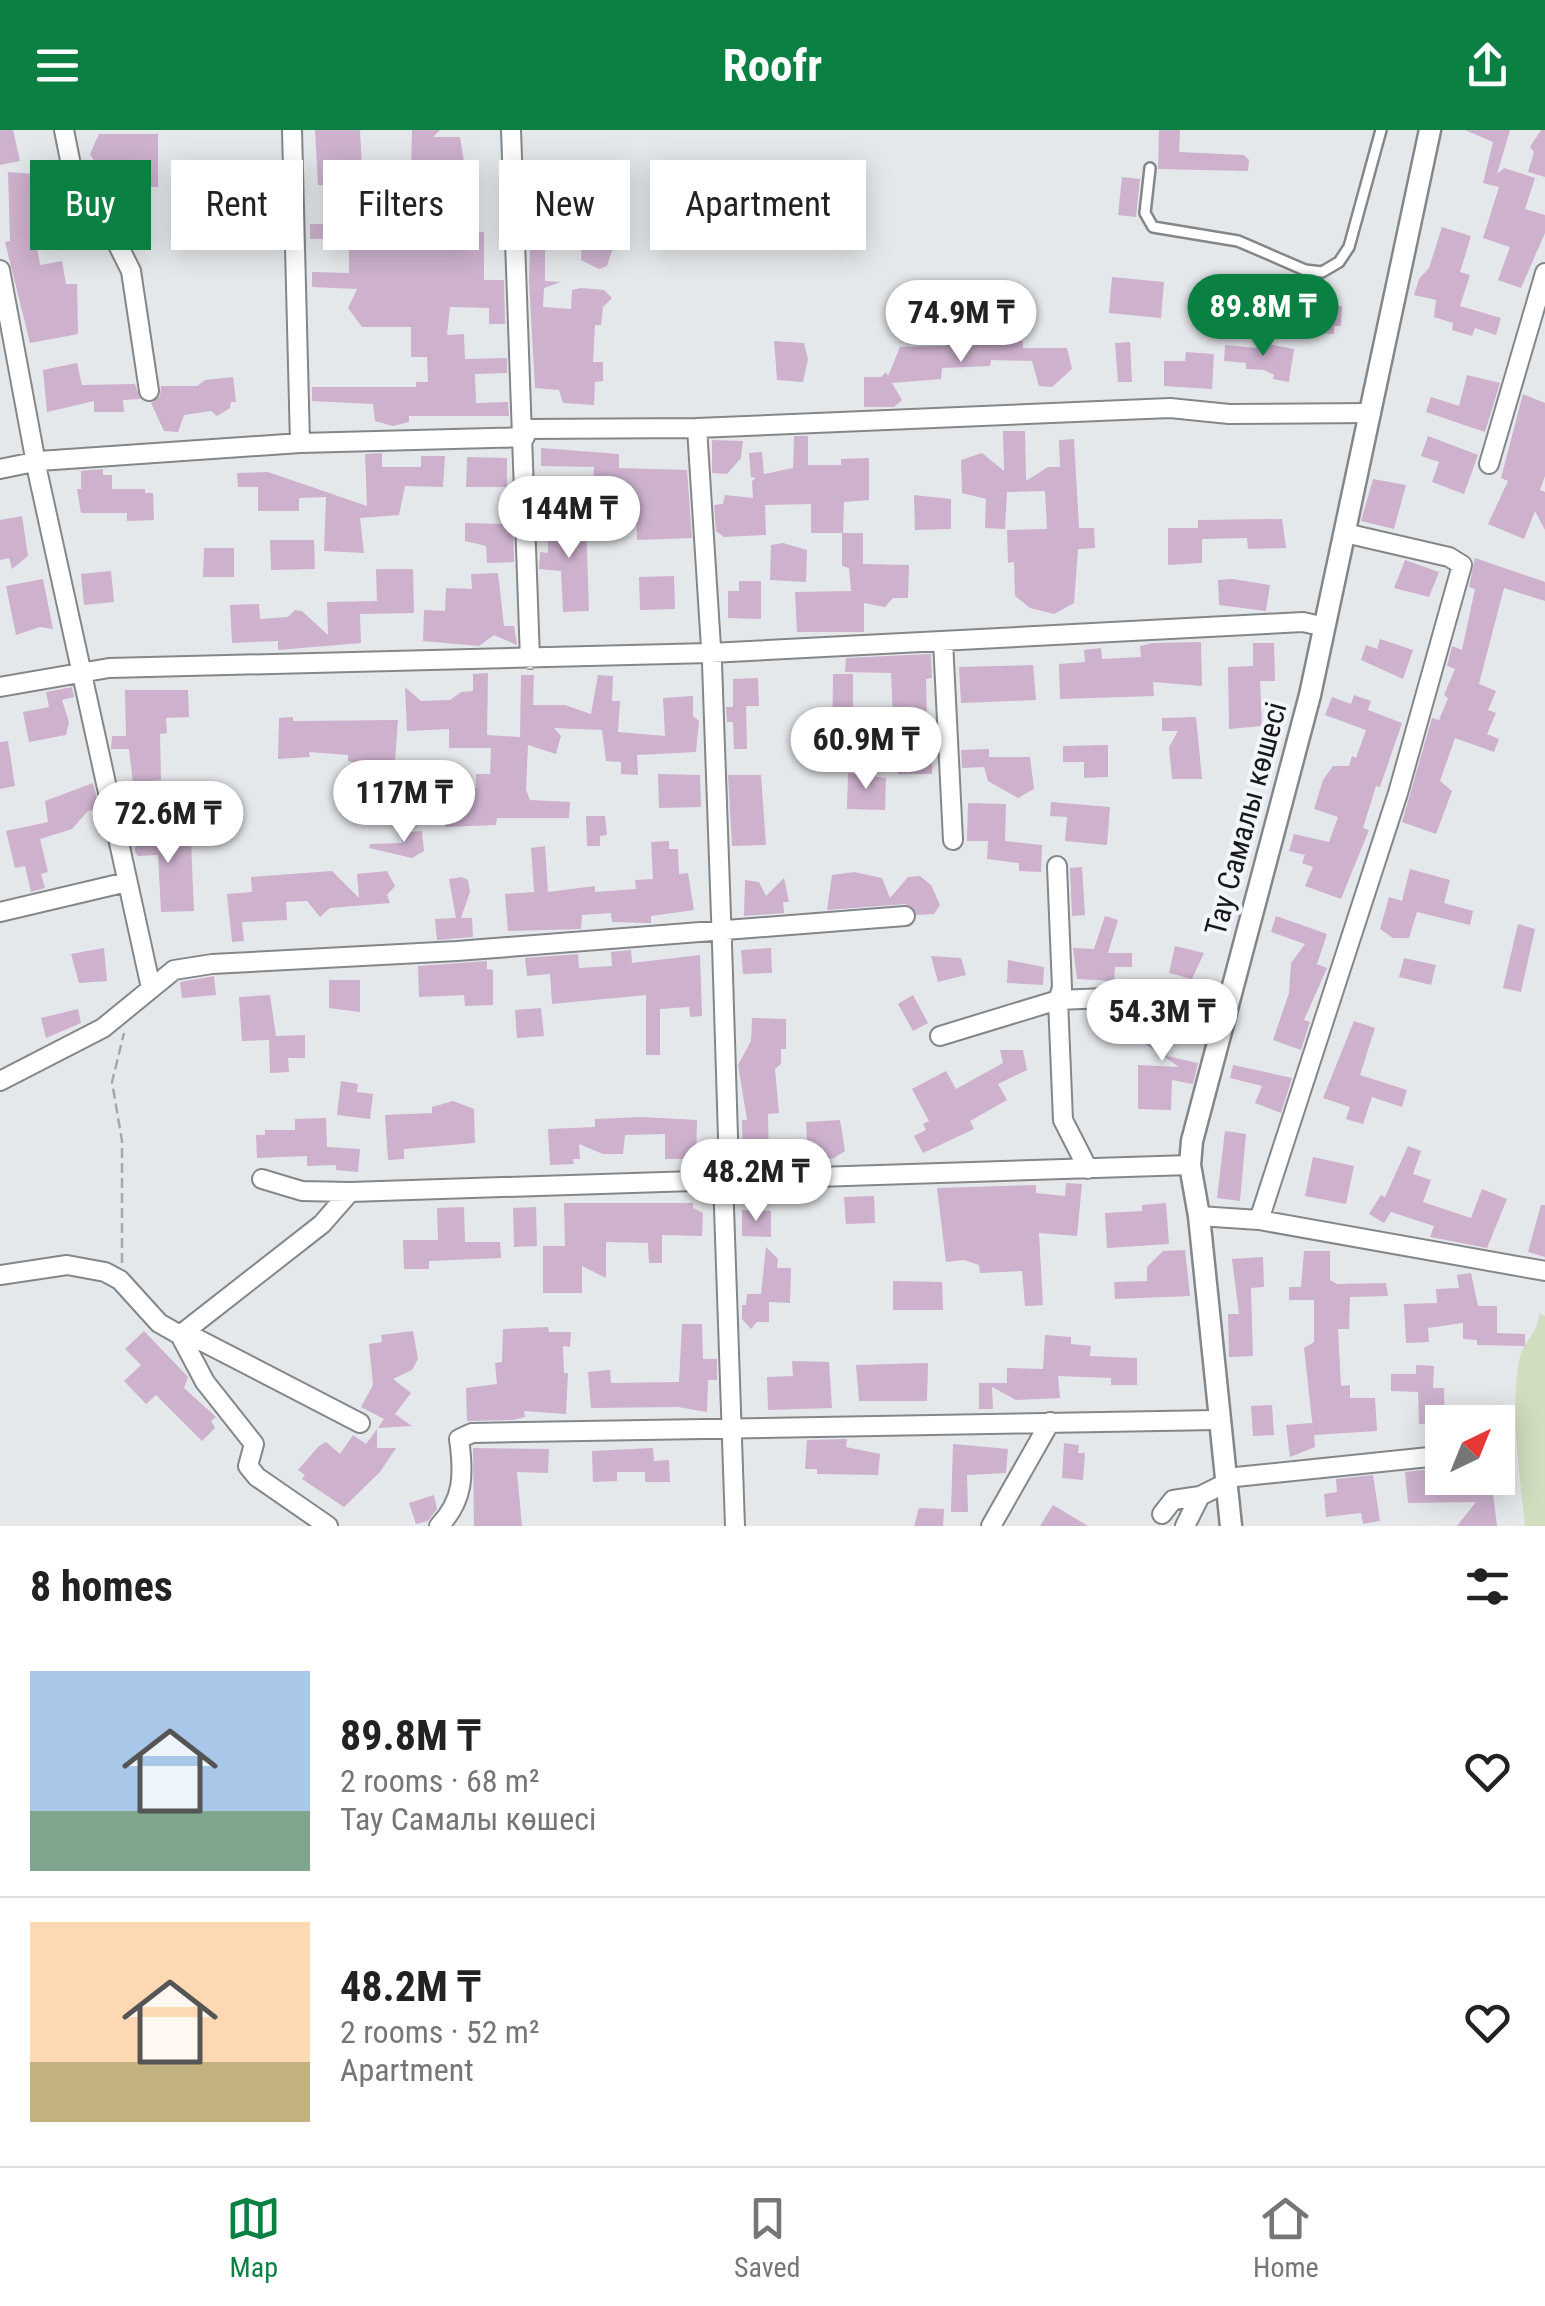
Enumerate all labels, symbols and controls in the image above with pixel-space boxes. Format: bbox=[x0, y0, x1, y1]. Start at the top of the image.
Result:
icon: menu bbox=[30, 38, 85, 93]
icon: share bbox=[1460, 38, 1515, 93]
text: Roofr bbox=[723, 39, 822, 92]
chip: Buy bbox=[30, 160, 151, 250]
chip: Rent bbox=[171, 160, 303, 250]
chip: Filters bbox=[323, 160, 479, 250]
chip: New bbox=[499, 160, 630, 250]
chip: Apartment bbox=[650, 160, 866, 250]
pin: 89.8M ₸ bbox=[1171, 274, 1355, 359]
pin: 74.9M ₸ bbox=[869, 280, 1053, 365]
text: 89.8M ₸ bbox=[1210, 287, 1316, 325]
text: 74.9M ₸ bbox=[908, 293, 1014, 331]
pin: 144M ₸ bbox=[488, 476, 650, 561]
text: 144M ₸ bbox=[520, 489, 618, 527]
street label: Тау Самалы көшесі bbox=[1198, 698, 1294, 939]
pin: 60.9M ₸ bbox=[774, 707, 958, 792]
text: 60.9M ₸ bbox=[813, 720, 919, 758]
pin: 117M ₸ bbox=[323, 760, 485, 845]
text: 117M ₸ bbox=[355, 773, 453, 811]
pin: 72.6M ₸ bbox=[76, 781, 260, 866]
text: 72.6M ₸ bbox=[115, 794, 221, 832]
pin: 54.3M ₸ bbox=[1070, 979, 1254, 1064]
text: 54.3M ₸ bbox=[1109, 992, 1215, 1030]
pin: 48.2M ₸ bbox=[664, 1139, 848, 1224]
text: 48.2M ₸ bbox=[703, 1152, 809, 1190]
north arrow bbox=[1425, 1405, 1515, 1495]
map controls bbox=[1425, 1405, 1515, 1495]
icon: filters bbox=[1460, 1559, 1515, 1614]
text: 8 homes bbox=[30, 1562, 173, 1611]
icon: home bbox=[110, 1711, 230, 1831]
text: 89.8M ₸ bbox=[340, 1711, 480, 1760]
icon: heart bbox=[1460, 1744, 1515, 1799]
text: 2 rooms · 68 m² bbox=[340, 1762, 539, 1800]
text: Тау Самалы көшесі bbox=[340, 1800, 596, 1838]
icon: home bbox=[110, 1962, 230, 2082]
text: 48.2M ₸ bbox=[340, 1962, 480, 2011]
icon: heart bbox=[1460, 1995, 1515, 2050]
text: 2 rooms · 52 m² bbox=[340, 2013, 539, 2051]
text: Apartment bbox=[340, 2051, 474, 2089]
tab: Map bbox=[226, 2191, 281, 2284]
tab: Saved bbox=[734, 2191, 800, 2284]
tab: Home bbox=[1253, 2191, 1319, 2284]

